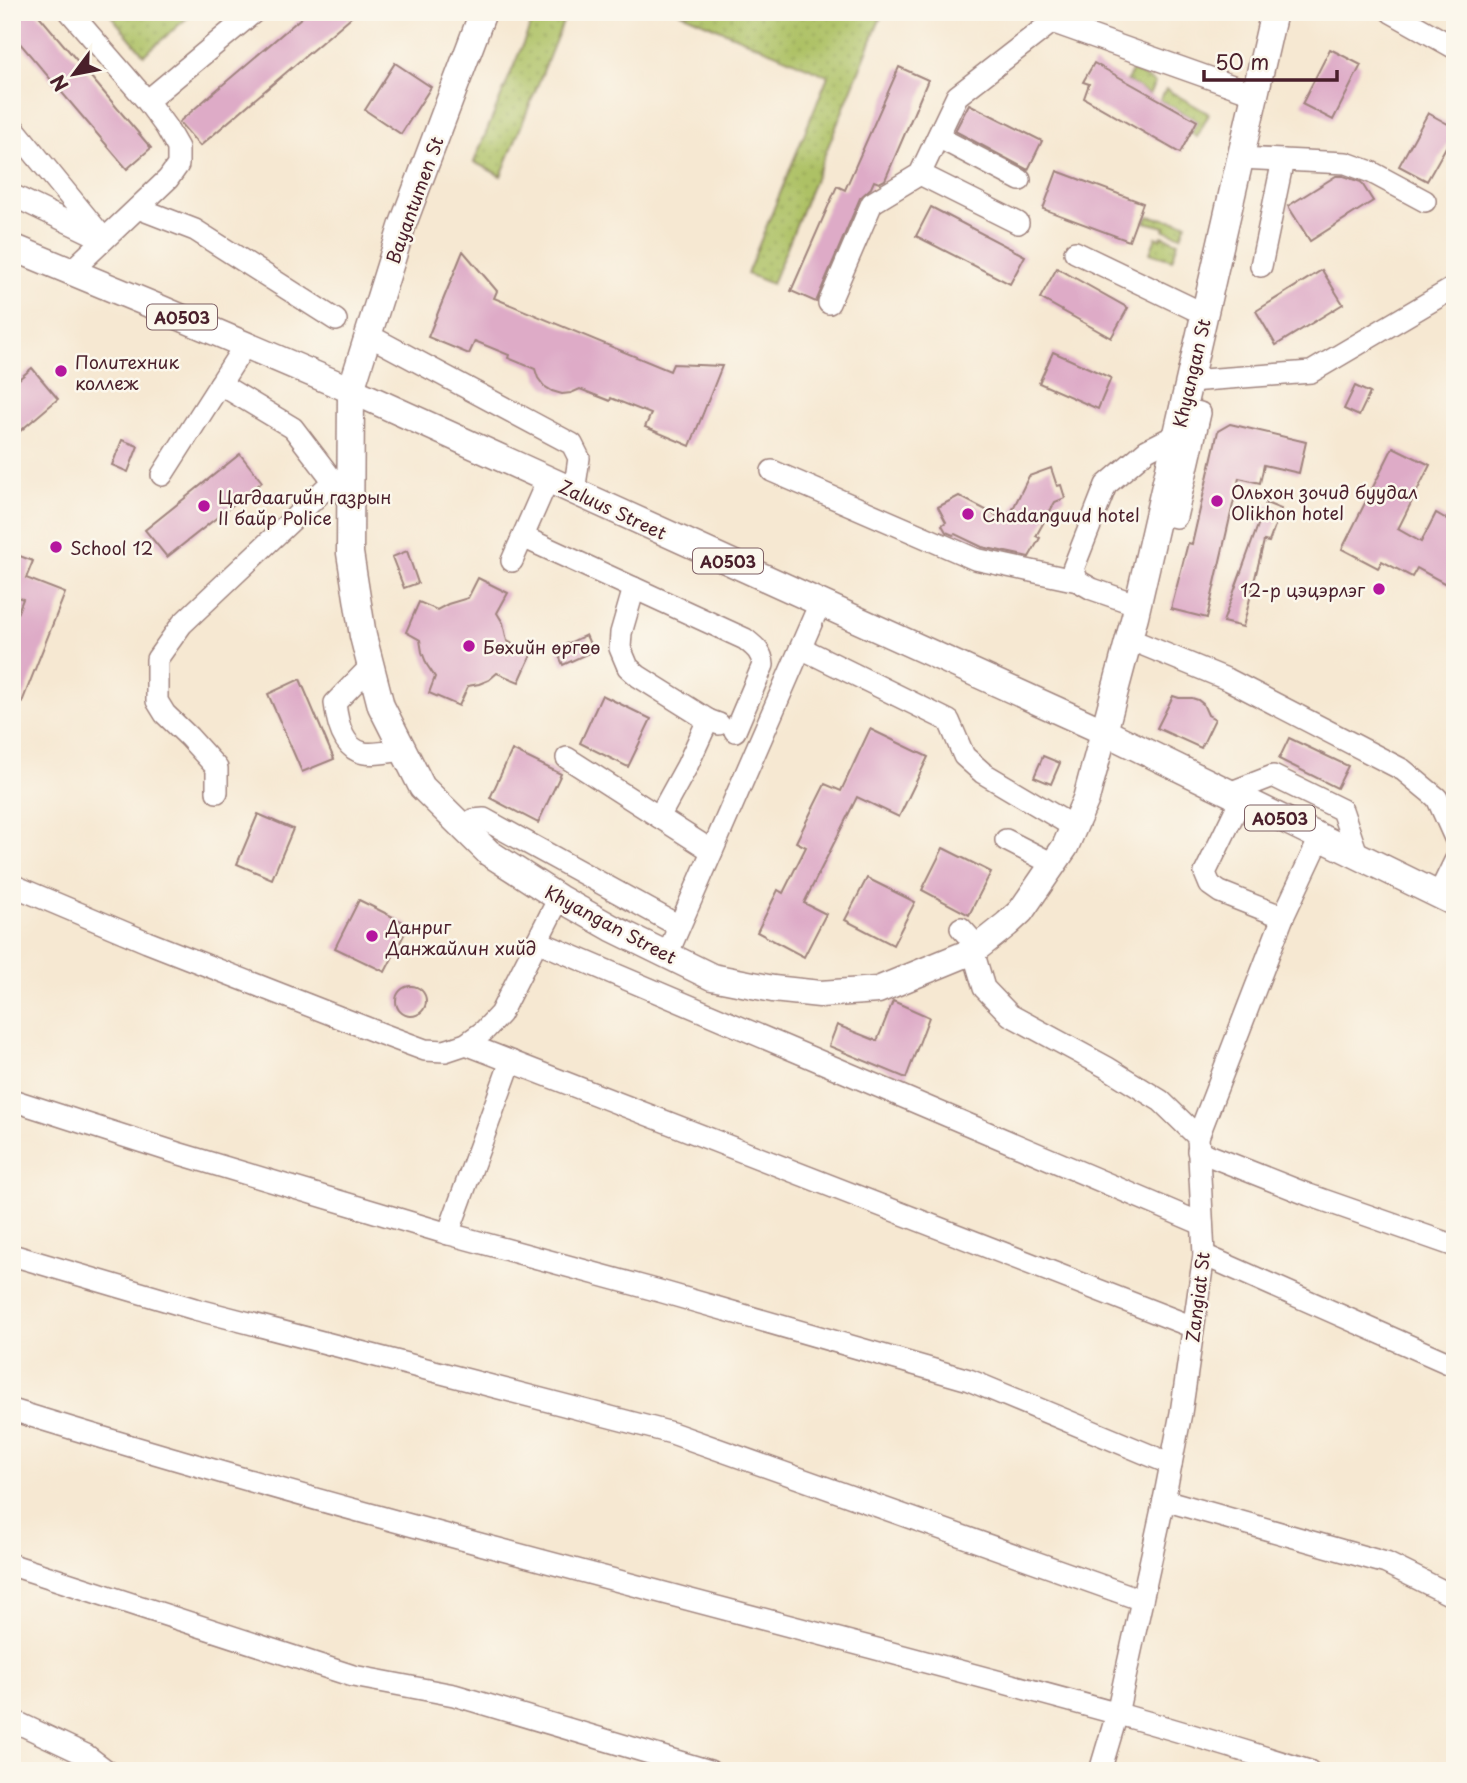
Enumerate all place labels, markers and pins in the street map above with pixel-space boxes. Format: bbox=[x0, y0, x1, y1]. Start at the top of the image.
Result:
place label: Политехник коллеж bbox=[75, 348, 179, 396]
marker: Политехник коллеж bbox=[53, 363, 69, 379]
place label: Ольхон зочид буудал Olikhon hotel bbox=[1231, 478, 1418, 526]
place label: Цагдаагийн газрын II байр Police bbox=[218, 483, 391, 531]
marker: Ольхон зочид буудал Olikhon hotel bbox=[1209, 493, 1225, 509]
marker: Цагдаагийн газрын II байр Police bbox=[196, 498, 212, 514]
place label: Chadanguud hotel bbox=[982, 501, 1140, 528]
marker: Chadanguud hotel bbox=[960, 506, 976, 522]
place label: School 12 bbox=[70, 534, 153, 561]
marker: School 12 bbox=[48, 539, 64, 555]
place label: 12-р цэцэрлэг bbox=[1240, 576, 1366, 603]
marker: 12-р цэцэрлэг bbox=[1371, 581, 1387, 597]
place label: Бөхийн өргөө bbox=[483, 633, 600, 660]
marker: Бөхийн өргөө bbox=[461, 638, 477, 654]
place label: Данриг Данжайлин хийд bbox=[385, 913, 536, 961]
marker: Данриг Данжайлин хийд bbox=[364, 928, 380, 944]

